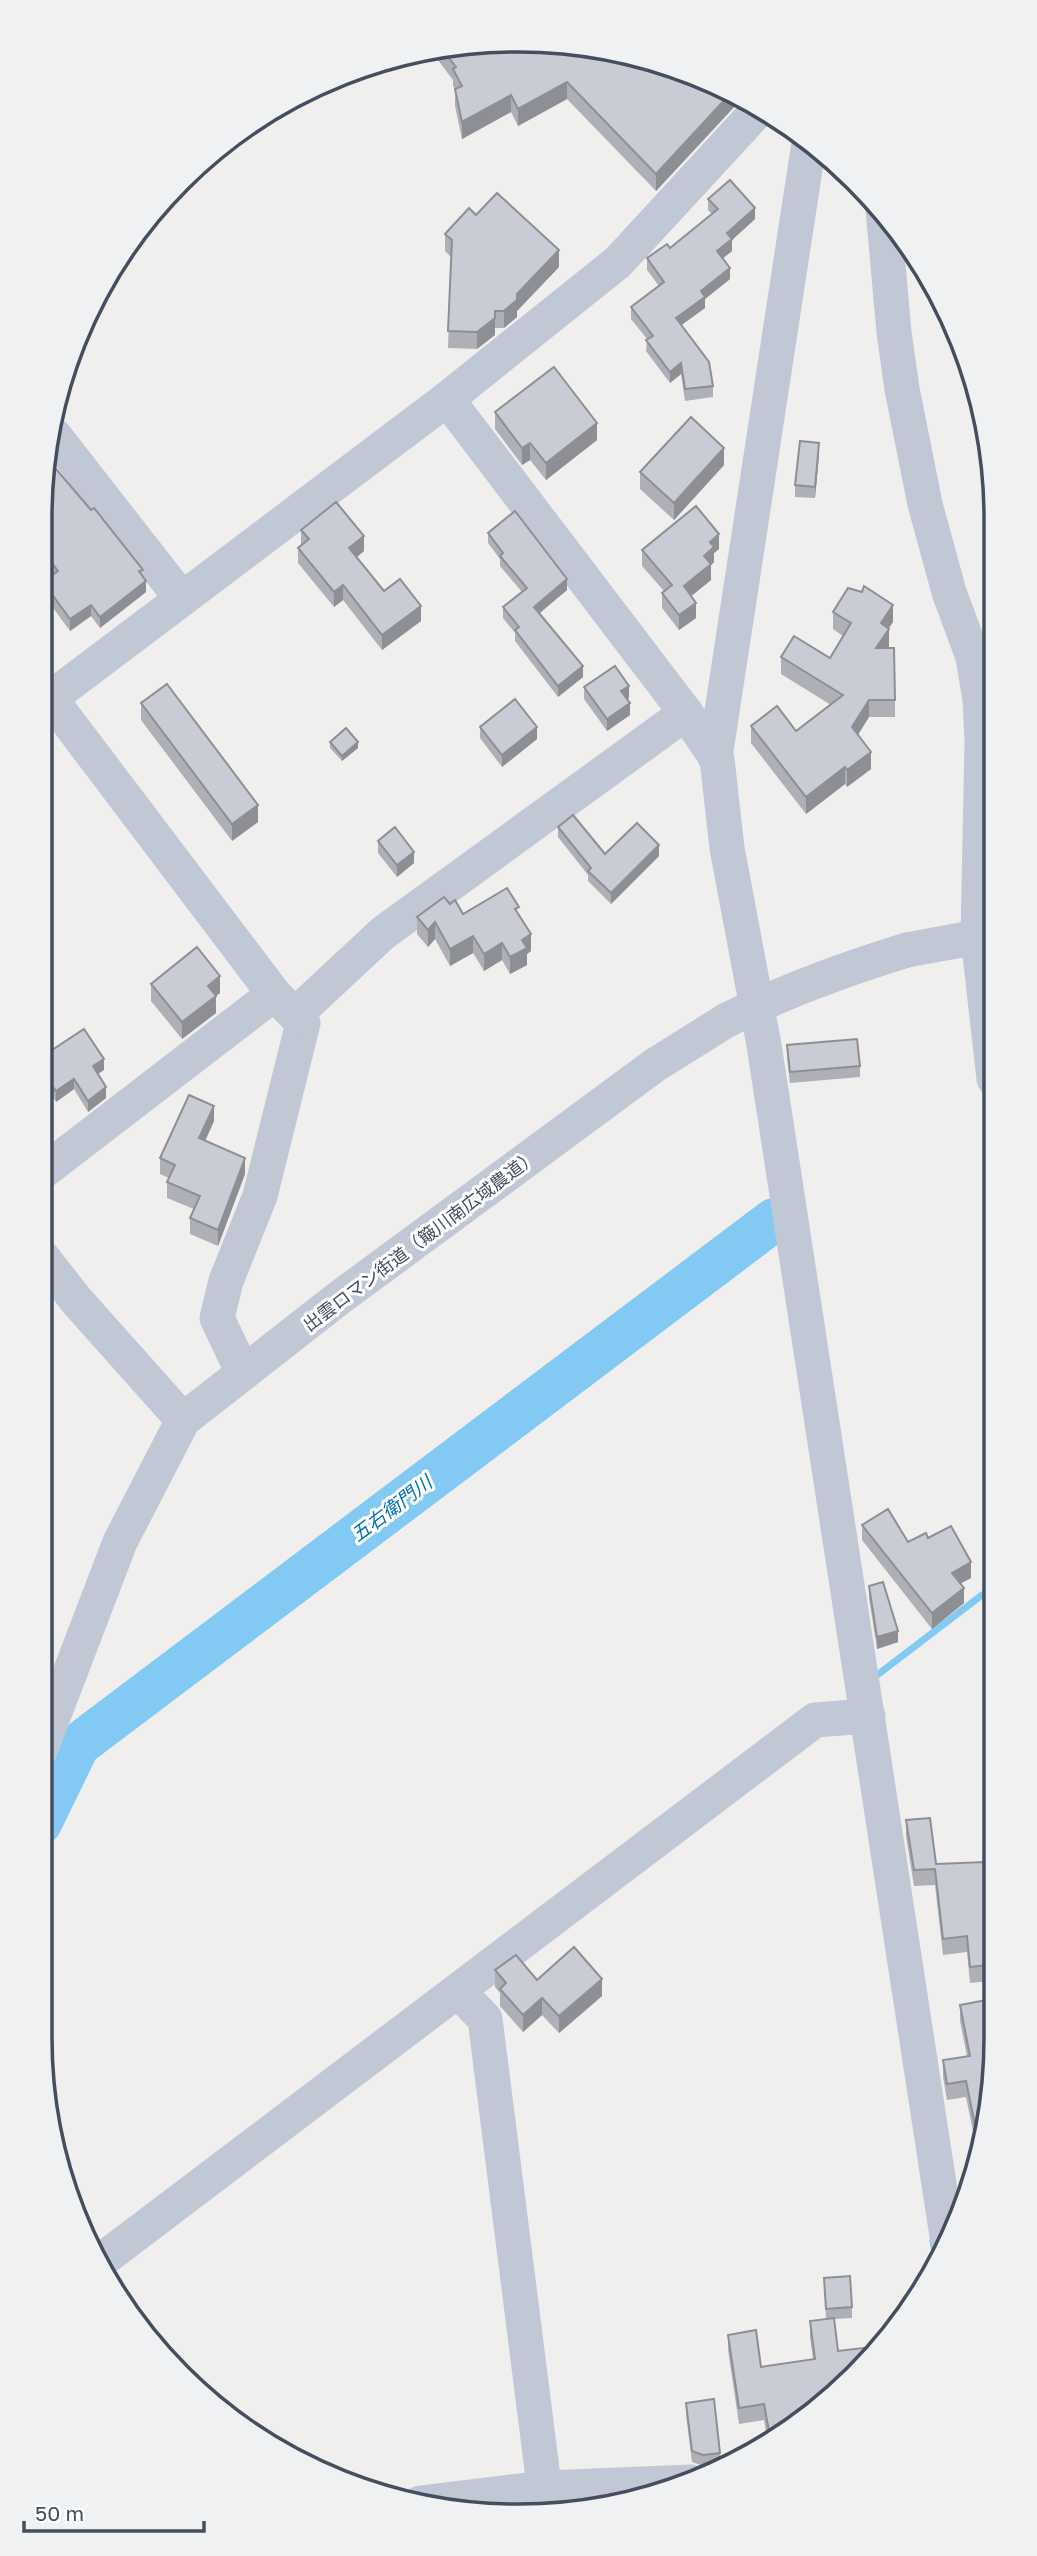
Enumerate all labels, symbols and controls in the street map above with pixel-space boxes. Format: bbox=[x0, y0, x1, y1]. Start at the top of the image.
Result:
street label: 出雲ロマン街道（簸川南広域農道） bbox=[298, 1145, 542, 1335]
water label: 五右衛門川 bbox=[346, 1469, 437, 1546]
scale bar bbox=[24, 2490, 205, 2534]
text: 50 m bbox=[35, 2500, 84, 2526]

